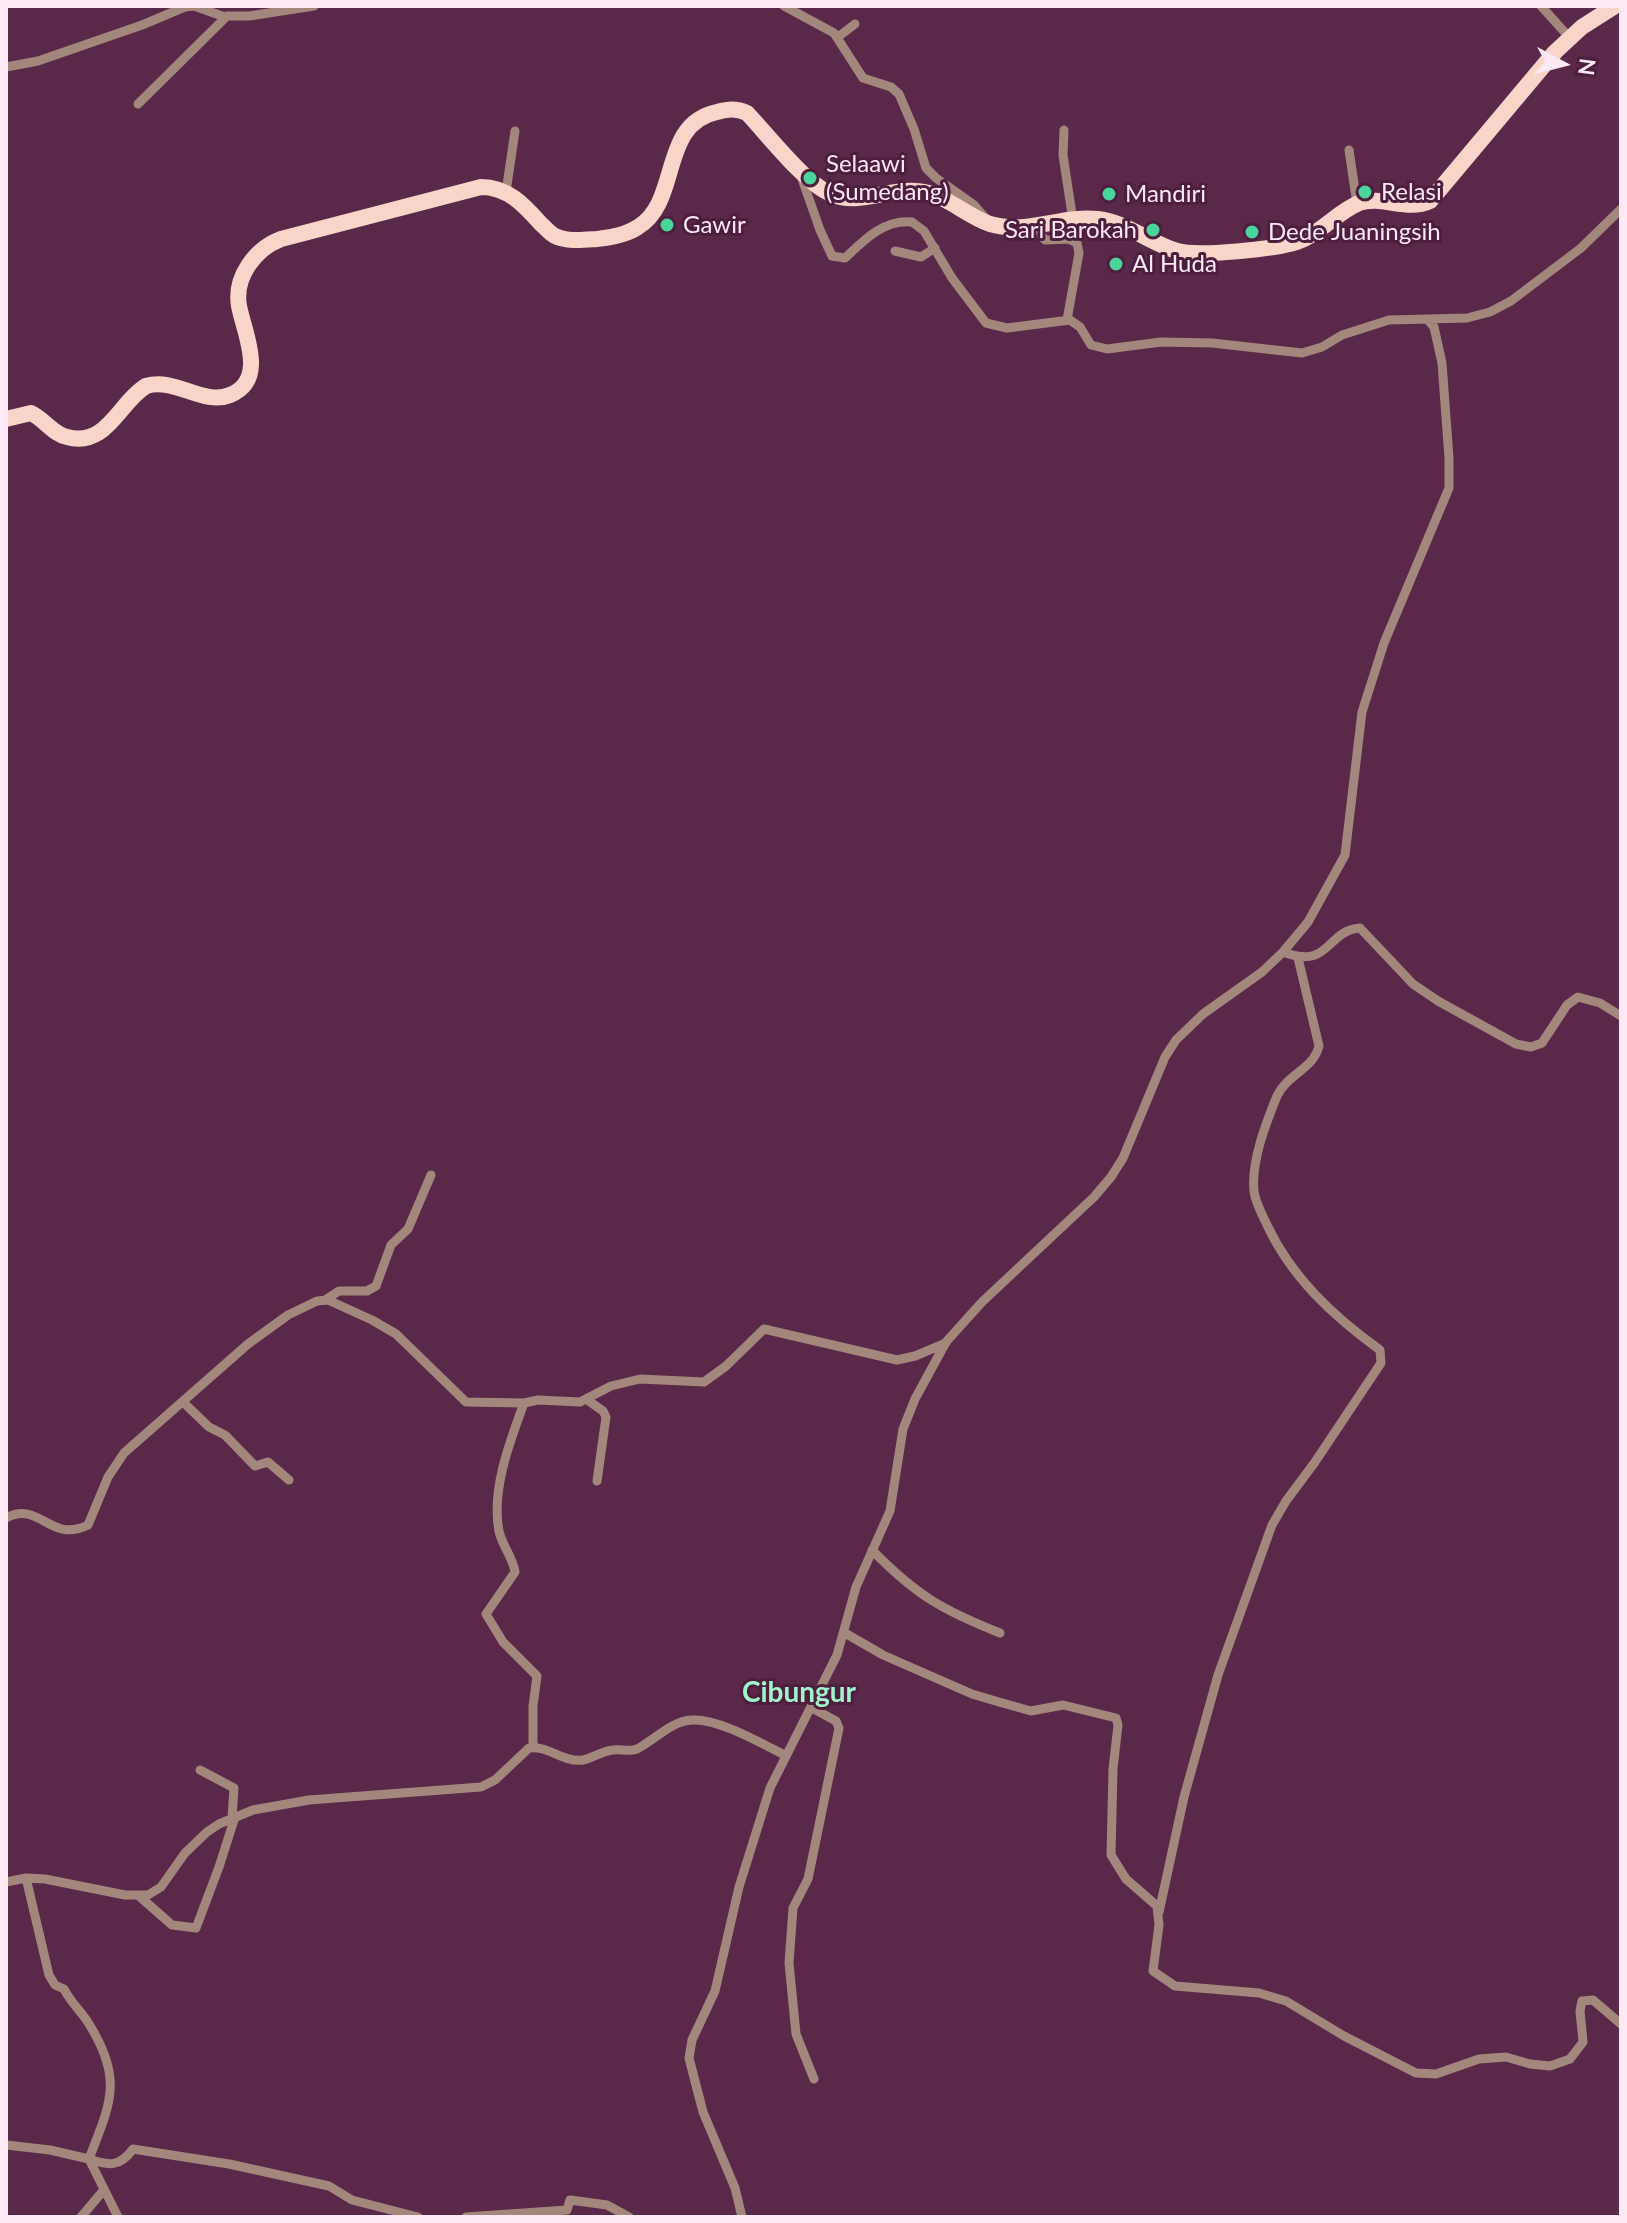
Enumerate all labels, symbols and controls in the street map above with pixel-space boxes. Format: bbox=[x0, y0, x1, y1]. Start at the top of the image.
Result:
north arrow bbox=[1523, 24, 1603, 104]
text: N bbox=[1573, 57, 1602, 77]
place label: Selaawi (Sumedang) bbox=[826, 150, 949, 206]
marker: Selaawi (Sumedang) bbox=[801, 169, 819, 187]
place label: Relasi bbox=[1381, 178, 1442, 206]
place label: Mandiri bbox=[1125, 180, 1206, 208]
marker: Relasi bbox=[1356, 183, 1374, 201]
marker: Mandiri bbox=[1100, 185, 1118, 203]
place label: Gawir bbox=[683, 211, 746, 239]
marker: Gawir bbox=[658, 216, 676, 234]
place label: Sari Barokah bbox=[1005, 216, 1137, 244]
place label: Dede Juaningsih bbox=[1268, 218, 1441, 246]
marker: Sari Barokah bbox=[1144, 221, 1162, 239]
marker: Dede Juaningsih bbox=[1243, 223, 1261, 241]
place label: Al Huda bbox=[1132, 250, 1217, 278]
marker: Al Huda bbox=[1107, 255, 1125, 273]
district label: Cibungur bbox=[742, 1676, 856, 1710]

